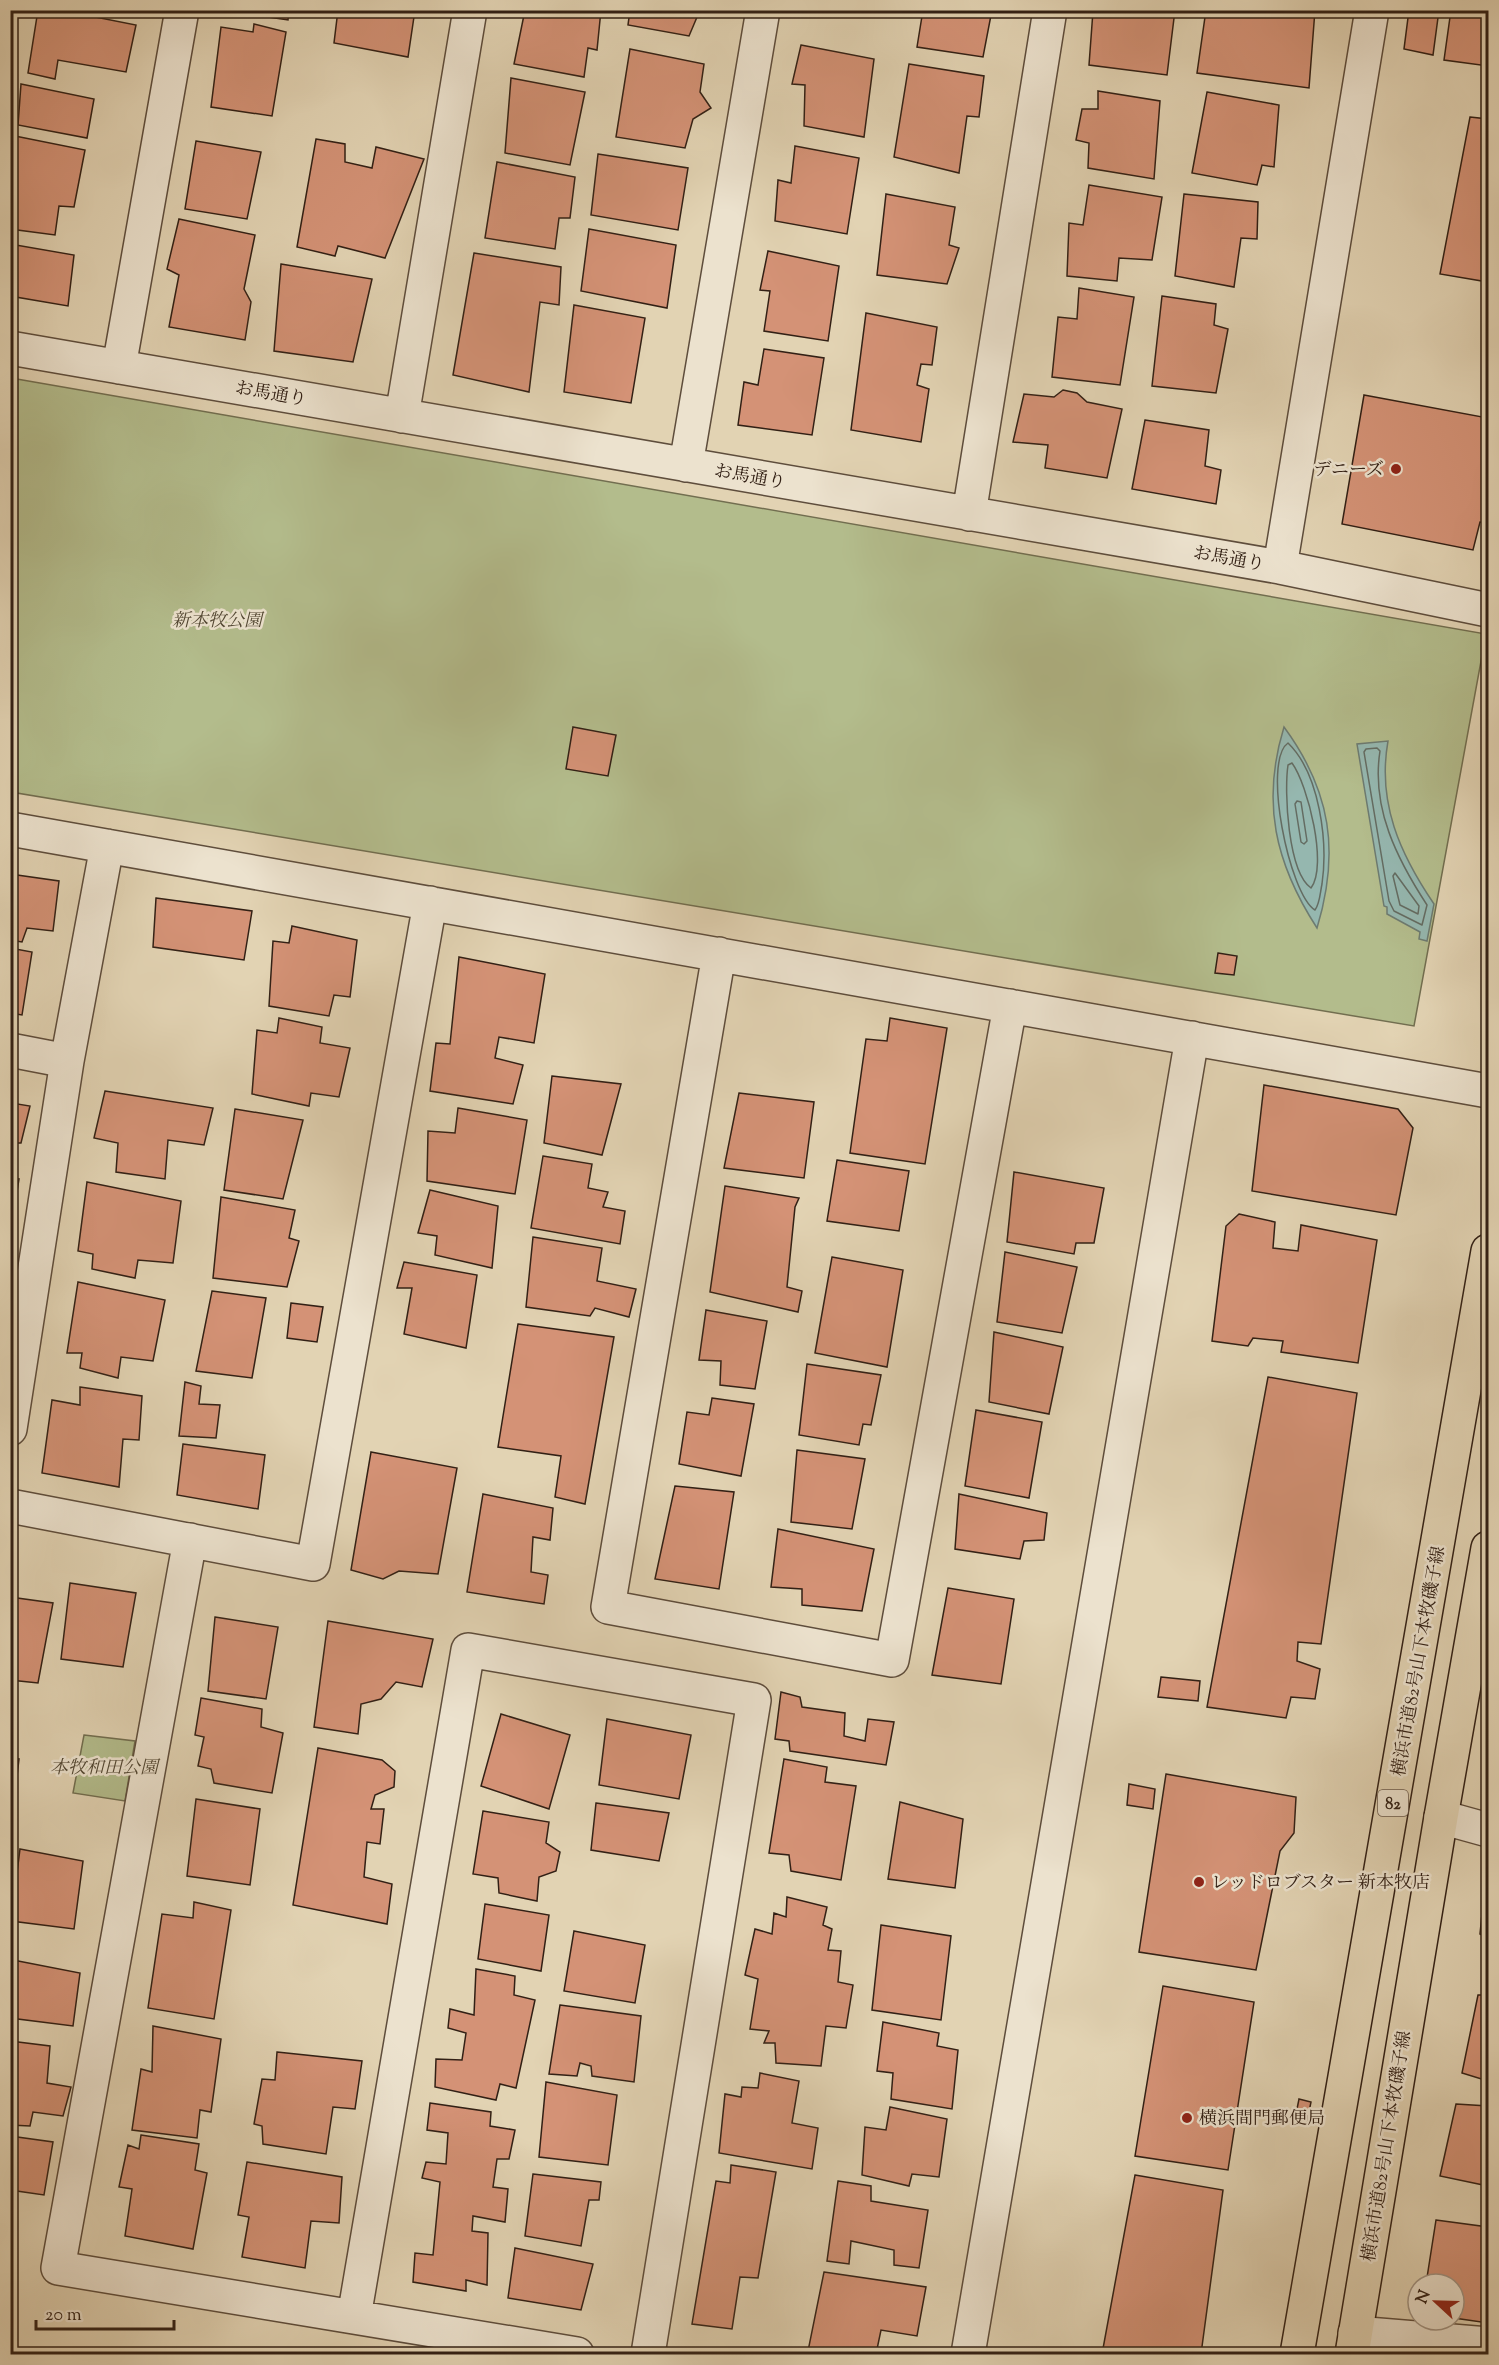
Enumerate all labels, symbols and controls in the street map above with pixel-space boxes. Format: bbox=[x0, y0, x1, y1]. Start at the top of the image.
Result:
street label: お馬通り bbox=[233, 376, 308, 414]
place label: デニーズ bbox=[1314, 458, 1384, 484]
street label: お馬通り bbox=[712, 459, 787, 497]
marker: デニーズ bbox=[1389, 462, 1403, 476]
street label: お馬通り bbox=[1191, 541, 1266, 579]
park label: 新本牧公園 bbox=[172, 609, 265, 635]
street label: 横浜市道82号山下本牧磯子線 bbox=[1387, 1544, 1453, 1778]
park label: 本牧和田公園 bbox=[50, 1756, 161, 1782]
road number: 82 bbox=[1378, 1790, 1408, 1816]
place label: レッドロブスター 新本牧店 bbox=[1211, 1871, 1430, 1897]
marker: レッドロブスター 新本牧店 bbox=[1192, 1875, 1206, 1889]
street label: 横浜市道82号山下本牧磯子線 bbox=[1357, 2029, 1419, 2264]
place label: 横浜間門郵便局 bbox=[1199, 2107, 1325, 2133]
marker: 横浜間門郵便局 bbox=[1180, 2111, 1194, 2125]
north arrow bbox=[1406, 2272, 1466, 2332]
text: N bbox=[1411, 2287, 1438, 2308]
scale bar bbox=[36, 2293, 174, 2331]
text: 20 m bbox=[45, 2303, 82, 2329]

